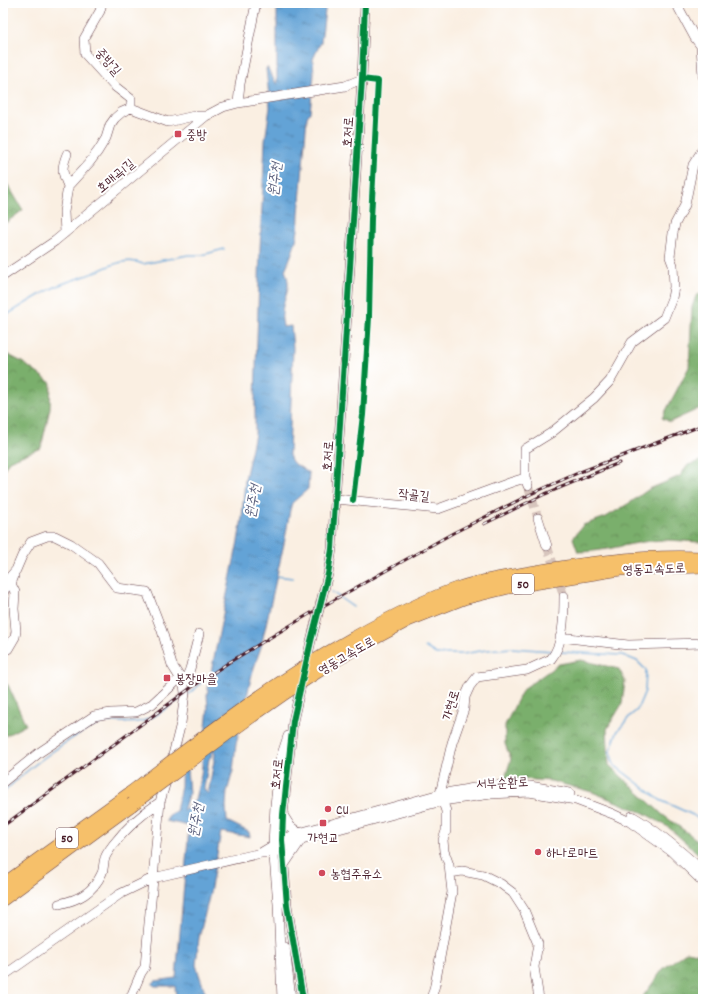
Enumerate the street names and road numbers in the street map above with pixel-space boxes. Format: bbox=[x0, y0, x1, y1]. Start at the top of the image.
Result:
street label: 중방길 bbox=[90, 45, 125, 81]
street label: 호저로 bbox=[339, 116, 360, 148]
street label: 호매곡1길 bbox=[93, 155, 140, 199]
street label: 호저로 bbox=[319, 440, 340, 472]
street label: 작골길 bbox=[397, 485, 430, 508]
street label: 영동고속도로 bbox=[622, 560, 686, 581]
road number: 50 bbox=[512, 574, 534, 594]
street label: 영동고속도로 bbox=[315, 633, 379, 681]
street label: 가현로 bbox=[439, 688, 466, 724]
street label: 호저로 bbox=[267, 758, 290, 791]
street label: 서부순환로 bbox=[476, 774, 529, 795]
road number: 50 bbox=[56, 828, 78, 848]

